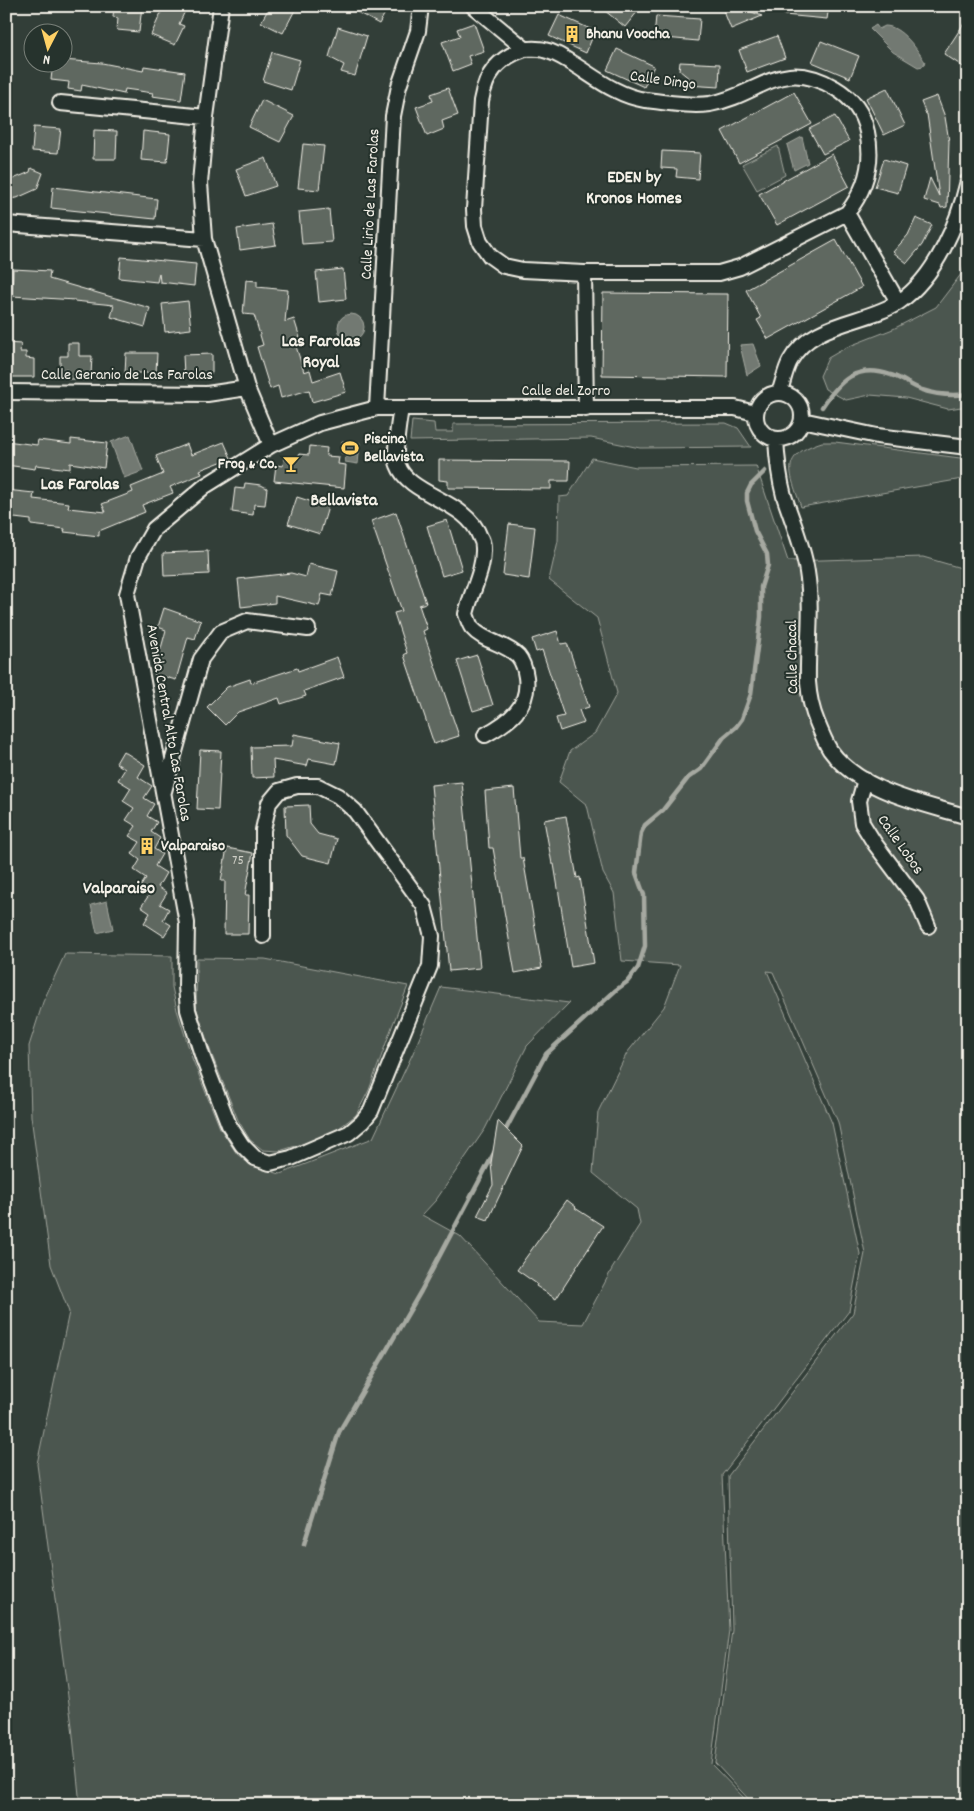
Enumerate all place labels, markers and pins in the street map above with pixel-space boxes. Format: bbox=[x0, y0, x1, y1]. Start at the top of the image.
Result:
place label: Bhanu Voocha bbox=[586, 23, 671, 46]
building icon: Bhanu Voocha bbox=[562, 24, 582, 44]
place label: Piscina Bellavista bbox=[364, 428, 425, 469]
sports icon: Piscina Bellavista bbox=[340, 438, 360, 458]
place label: Frog & Co. bbox=[218, 453, 277, 476]
bar icon: Frog & Co. bbox=[281, 454, 301, 474]
place label: Valparaiso bbox=[161, 835, 225, 858]
building icon: Valparaiso bbox=[137, 836, 157, 856]

